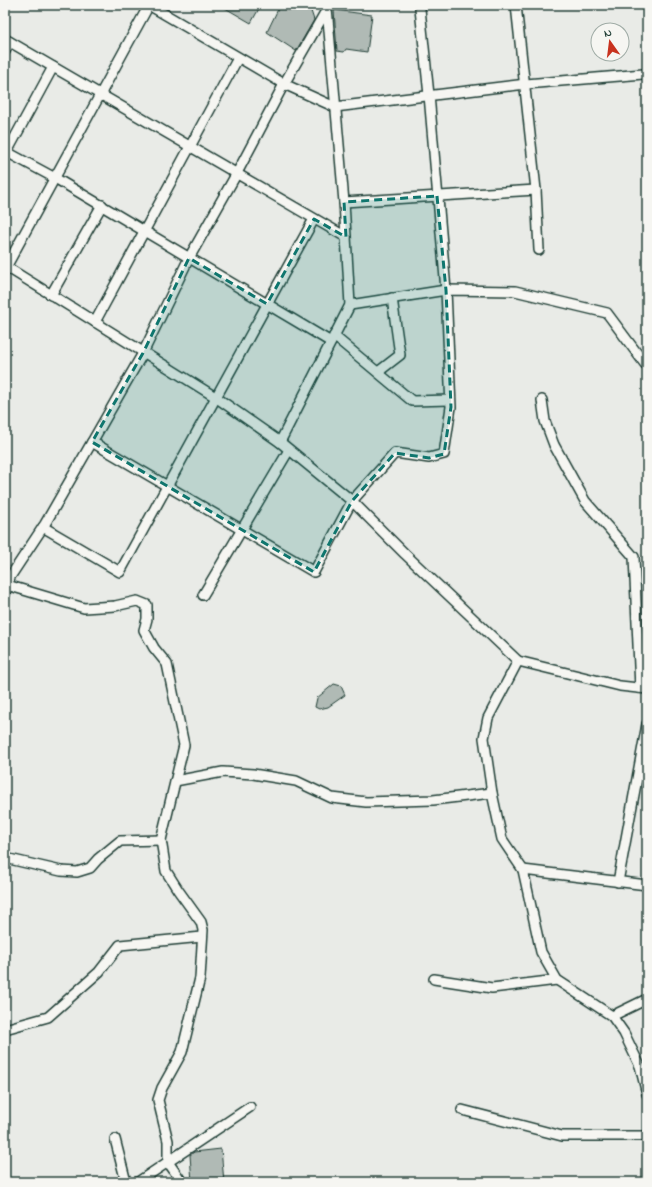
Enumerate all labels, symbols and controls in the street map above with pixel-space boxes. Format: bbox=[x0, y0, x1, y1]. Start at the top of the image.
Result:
north arrow bbox=[590, 22, 630, 62]
text: N bbox=[602, 25, 613, 42]

